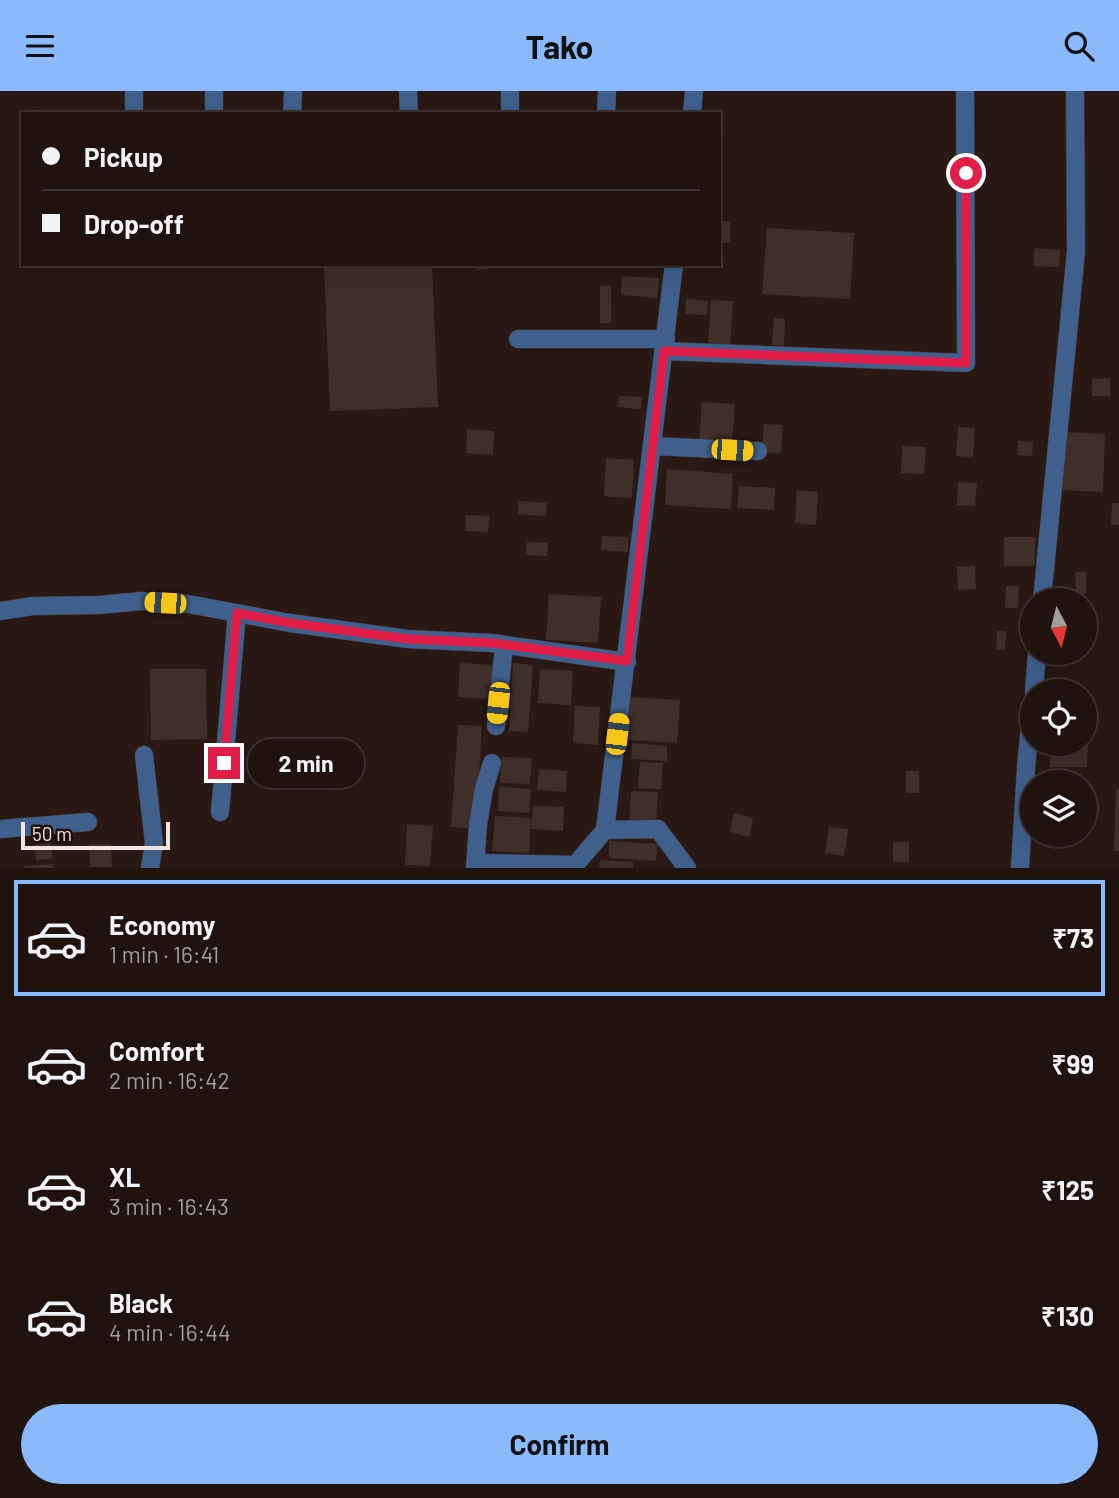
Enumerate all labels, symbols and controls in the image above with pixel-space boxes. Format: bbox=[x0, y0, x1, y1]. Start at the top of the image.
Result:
icon: menu bbox=[21, 27, 59, 65]
text: Tako bbox=[526, 27, 593, 65]
icon: search bbox=[1060, 27, 1098, 65]
text: Pickup bbox=[84, 141, 163, 172]
route start bbox=[950, 157, 982, 189]
text: Drop-off bbox=[84, 208, 184, 239]
car bbox=[711, 438, 754, 462]
north arrow bbox=[1020, 588, 1097, 665]
map controls bbox=[1020, 588, 1097, 847]
car bbox=[144, 591, 187, 615]
button: locate bbox=[1020, 679, 1097, 756]
car bbox=[486, 681, 511, 725]
car bbox=[605, 712, 630, 756]
callout: 2 min bbox=[248, 739, 364, 787]
route end bbox=[208, 747, 240, 779]
text: 2 min bbox=[278, 749, 334, 777]
button: layers bbox=[1020, 770, 1097, 847]
scale bar bbox=[21, 819, 170, 851]
text: 50 m bbox=[32, 822, 72, 845]
icon: car bbox=[25, 907, 88, 970]
text: Economy bbox=[109, 909, 215, 940]
text: ₹73 bbox=[1052, 922, 1094, 953]
text: 1 min · 16:41 bbox=[109, 940, 219, 968]
icon: car bbox=[25, 1033, 88, 1096]
text: Comfort bbox=[109, 1035, 205, 1066]
text: ₹99 bbox=[1052, 1048, 1094, 1079]
text: 2 min · 16:42 bbox=[109, 1066, 230, 1094]
icon: car bbox=[25, 1159, 88, 1222]
text: XL bbox=[109, 1161, 140, 1192]
text: ₹125 bbox=[1041, 1174, 1094, 1205]
text: 3 min · 16:43 bbox=[109, 1192, 229, 1220]
icon: car bbox=[25, 1285, 88, 1348]
text: Black bbox=[109, 1287, 173, 1318]
text: ₹130 bbox=[1041, 1300, 1094, 1331]
text: 4 min · 16:44 bbox=[109, 1318, 231, 1346]
button: Confirm bbox=[21, 1404, 1098, 1484]

